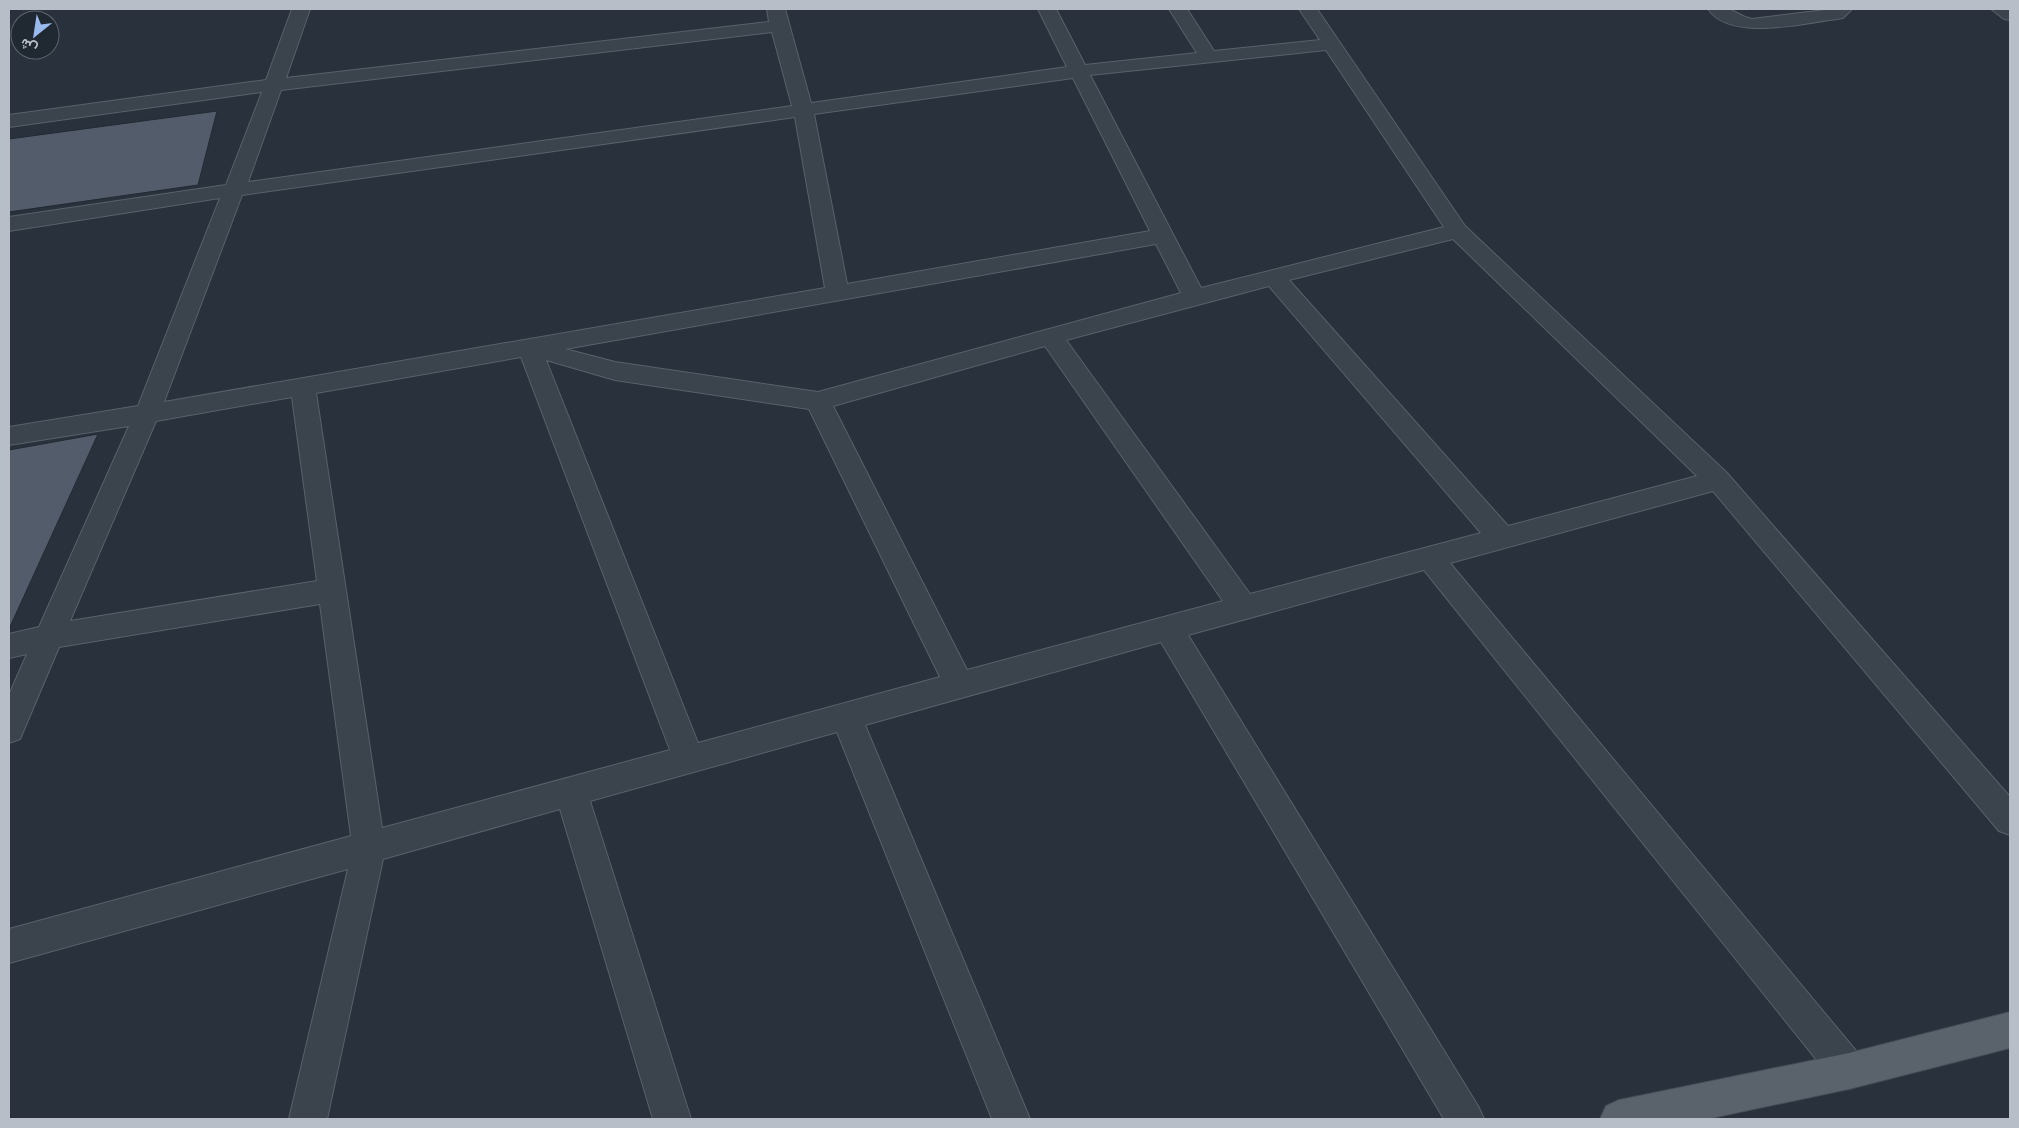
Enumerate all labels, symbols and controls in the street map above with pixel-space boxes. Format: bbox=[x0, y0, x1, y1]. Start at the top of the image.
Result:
north arrow bbox=[10, 10, 60, 60]
text: ش bbox=[17, 34, 40, 57]

